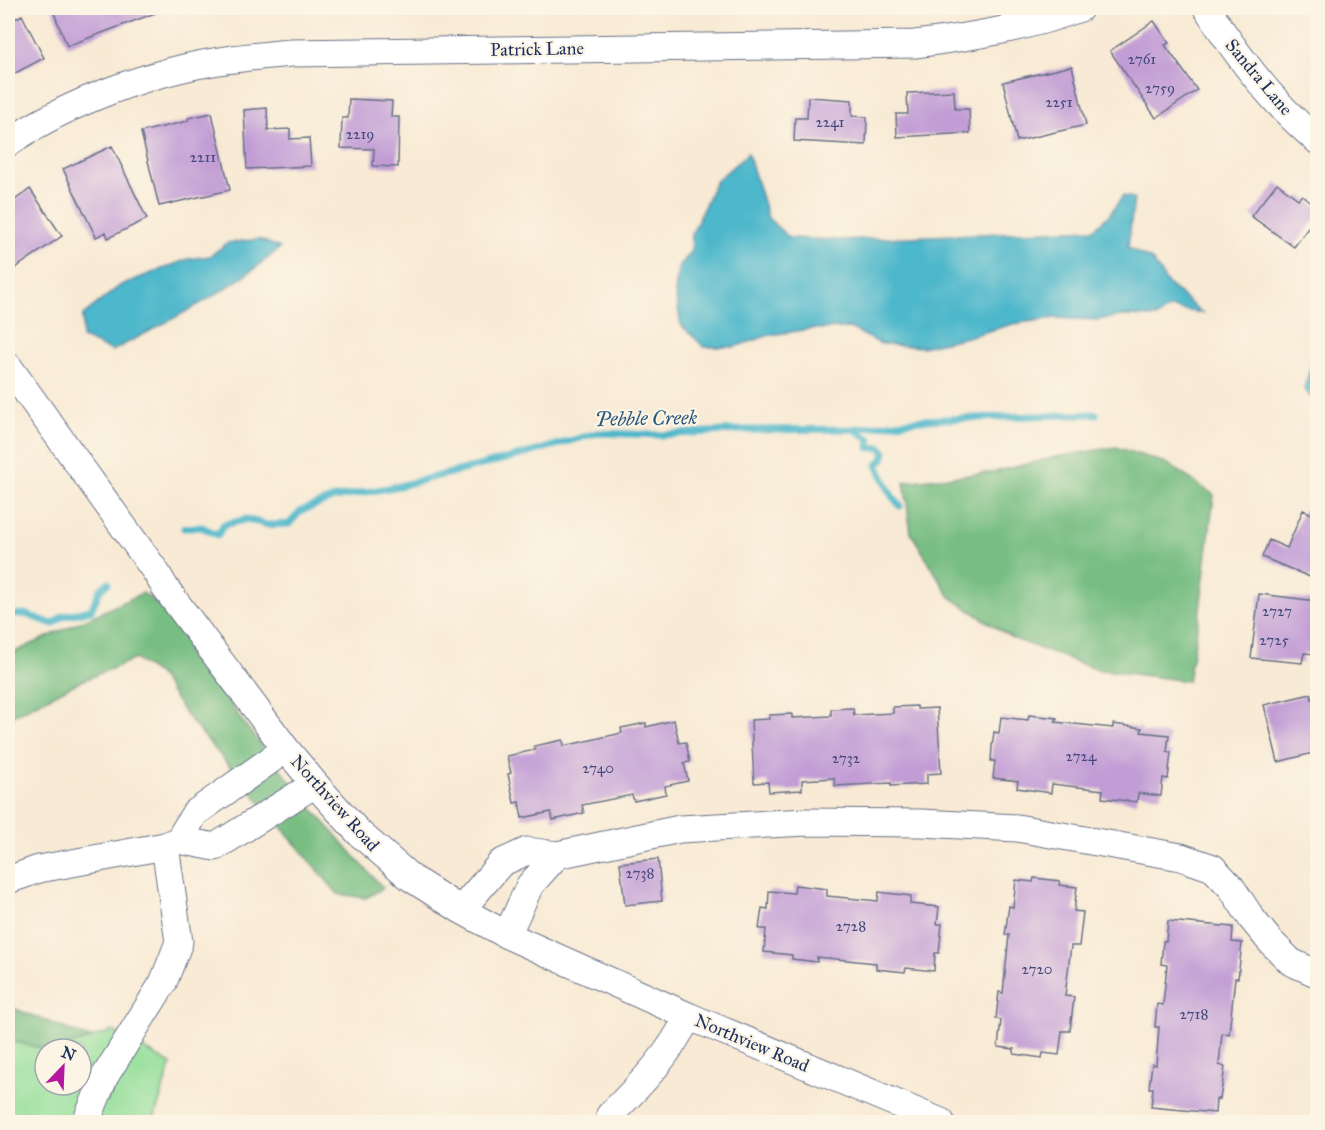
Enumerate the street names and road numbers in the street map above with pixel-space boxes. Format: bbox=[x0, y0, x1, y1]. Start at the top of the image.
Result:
street label: Sandra Lane bbox=[1221, 34, 1297, 120]
street label: Patrick Lane bbox=[490, 37, 584, 61]
street label: Northview Road bbox=[286, 750, 384, 856]
street label: Northview Road bbox=[692, 1009, 812, 1077]

